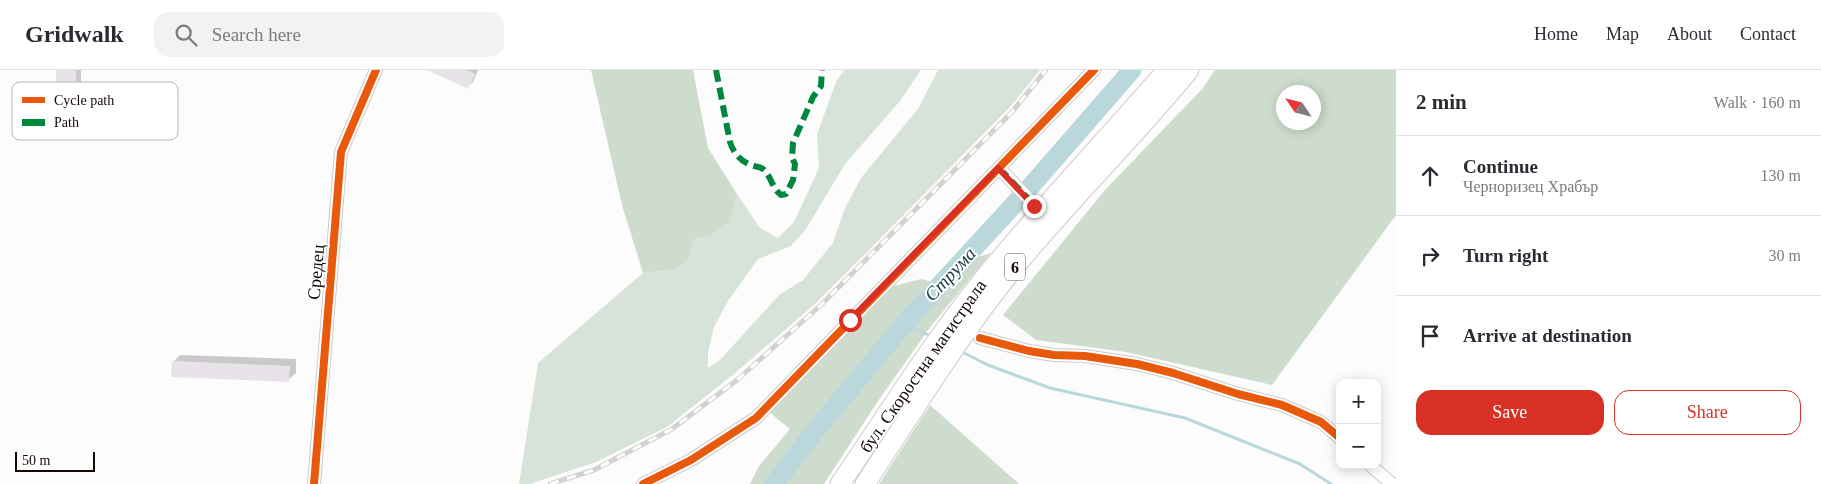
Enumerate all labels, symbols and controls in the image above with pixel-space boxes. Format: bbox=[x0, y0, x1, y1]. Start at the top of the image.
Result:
search box bbox=[154, 12, 504, 57]
text: Gridwalk bbox=[25, 21, 124, 47]
icon: search bbox=[172, 21, 200, 49]
text: Search here bbox=[212, 24, 301, 45]
text: Home bbox=[1534, 24, 1578, 44]
text: Map bbox=[1606, 24, 1639, 44]
text: About bbox=[1667, 24, 1712, 44]
text: Contact bbox=[1740, 24, 1796, 44]
legend bbox=[12, 82, 178, 140]
north arrow bbox=[1276, 85, 1321, 130]
text: 2 min bbox=[1416, 90, 1467, 114]
text: Cycle path bbox=[54, 93, 114, 108]
text: Walk · 160 m bbox=[1714, 94, 1801, 111]
text: Path bbox=[54, 115, 79, 130]
text: Continue bbox=[1463, 156, 1538, 177]
icon: ahead bbox=[1416, 162, 1444, 190]
text: 130 m bbox=[1761, 167, 1801, 184]
text: Черноризец Храбър bbox=[1463, 178, 1598, 195]
route end bbox=[1023, 195, 1046, 218]
icon: right bbox=[1416, 242, 1444, 270]
street label: Средец bbox=[304, 243, 328, 301]
water label: Струма bbox=[920, 243, 980, 305]
text: Turn right bbox=[1463, 245, 1548, 266]
text: 30 m bbox=[1769, 247, 1801, 264]
road number: 6 bbox=[1005, 253, 1025, 280]
street label: бул. Скоростна магистрала bbox=[856, 276, 990, 456]
route start bbox=[839, 309, 862, 332]
icon: arrive bbox=[1416, 322, 1444, 350]
text: Arrive at destination bbox=[1463, 325, 1632, 346]
map controls bbox=[1336, 379, 1381, 469]
button: + bbox=[1336, 379, 1381, 424]
button: Save bbox=[1416, 390, 1604, 435]
button: Share bbox=[1614, 390, 1801, 435]
button: − bbox=[1336, 424, 1381, 469]
scale bar bbox=[15, 449, 95, 472]
text: 50 m bbox=[22, 453, 50, 468]

